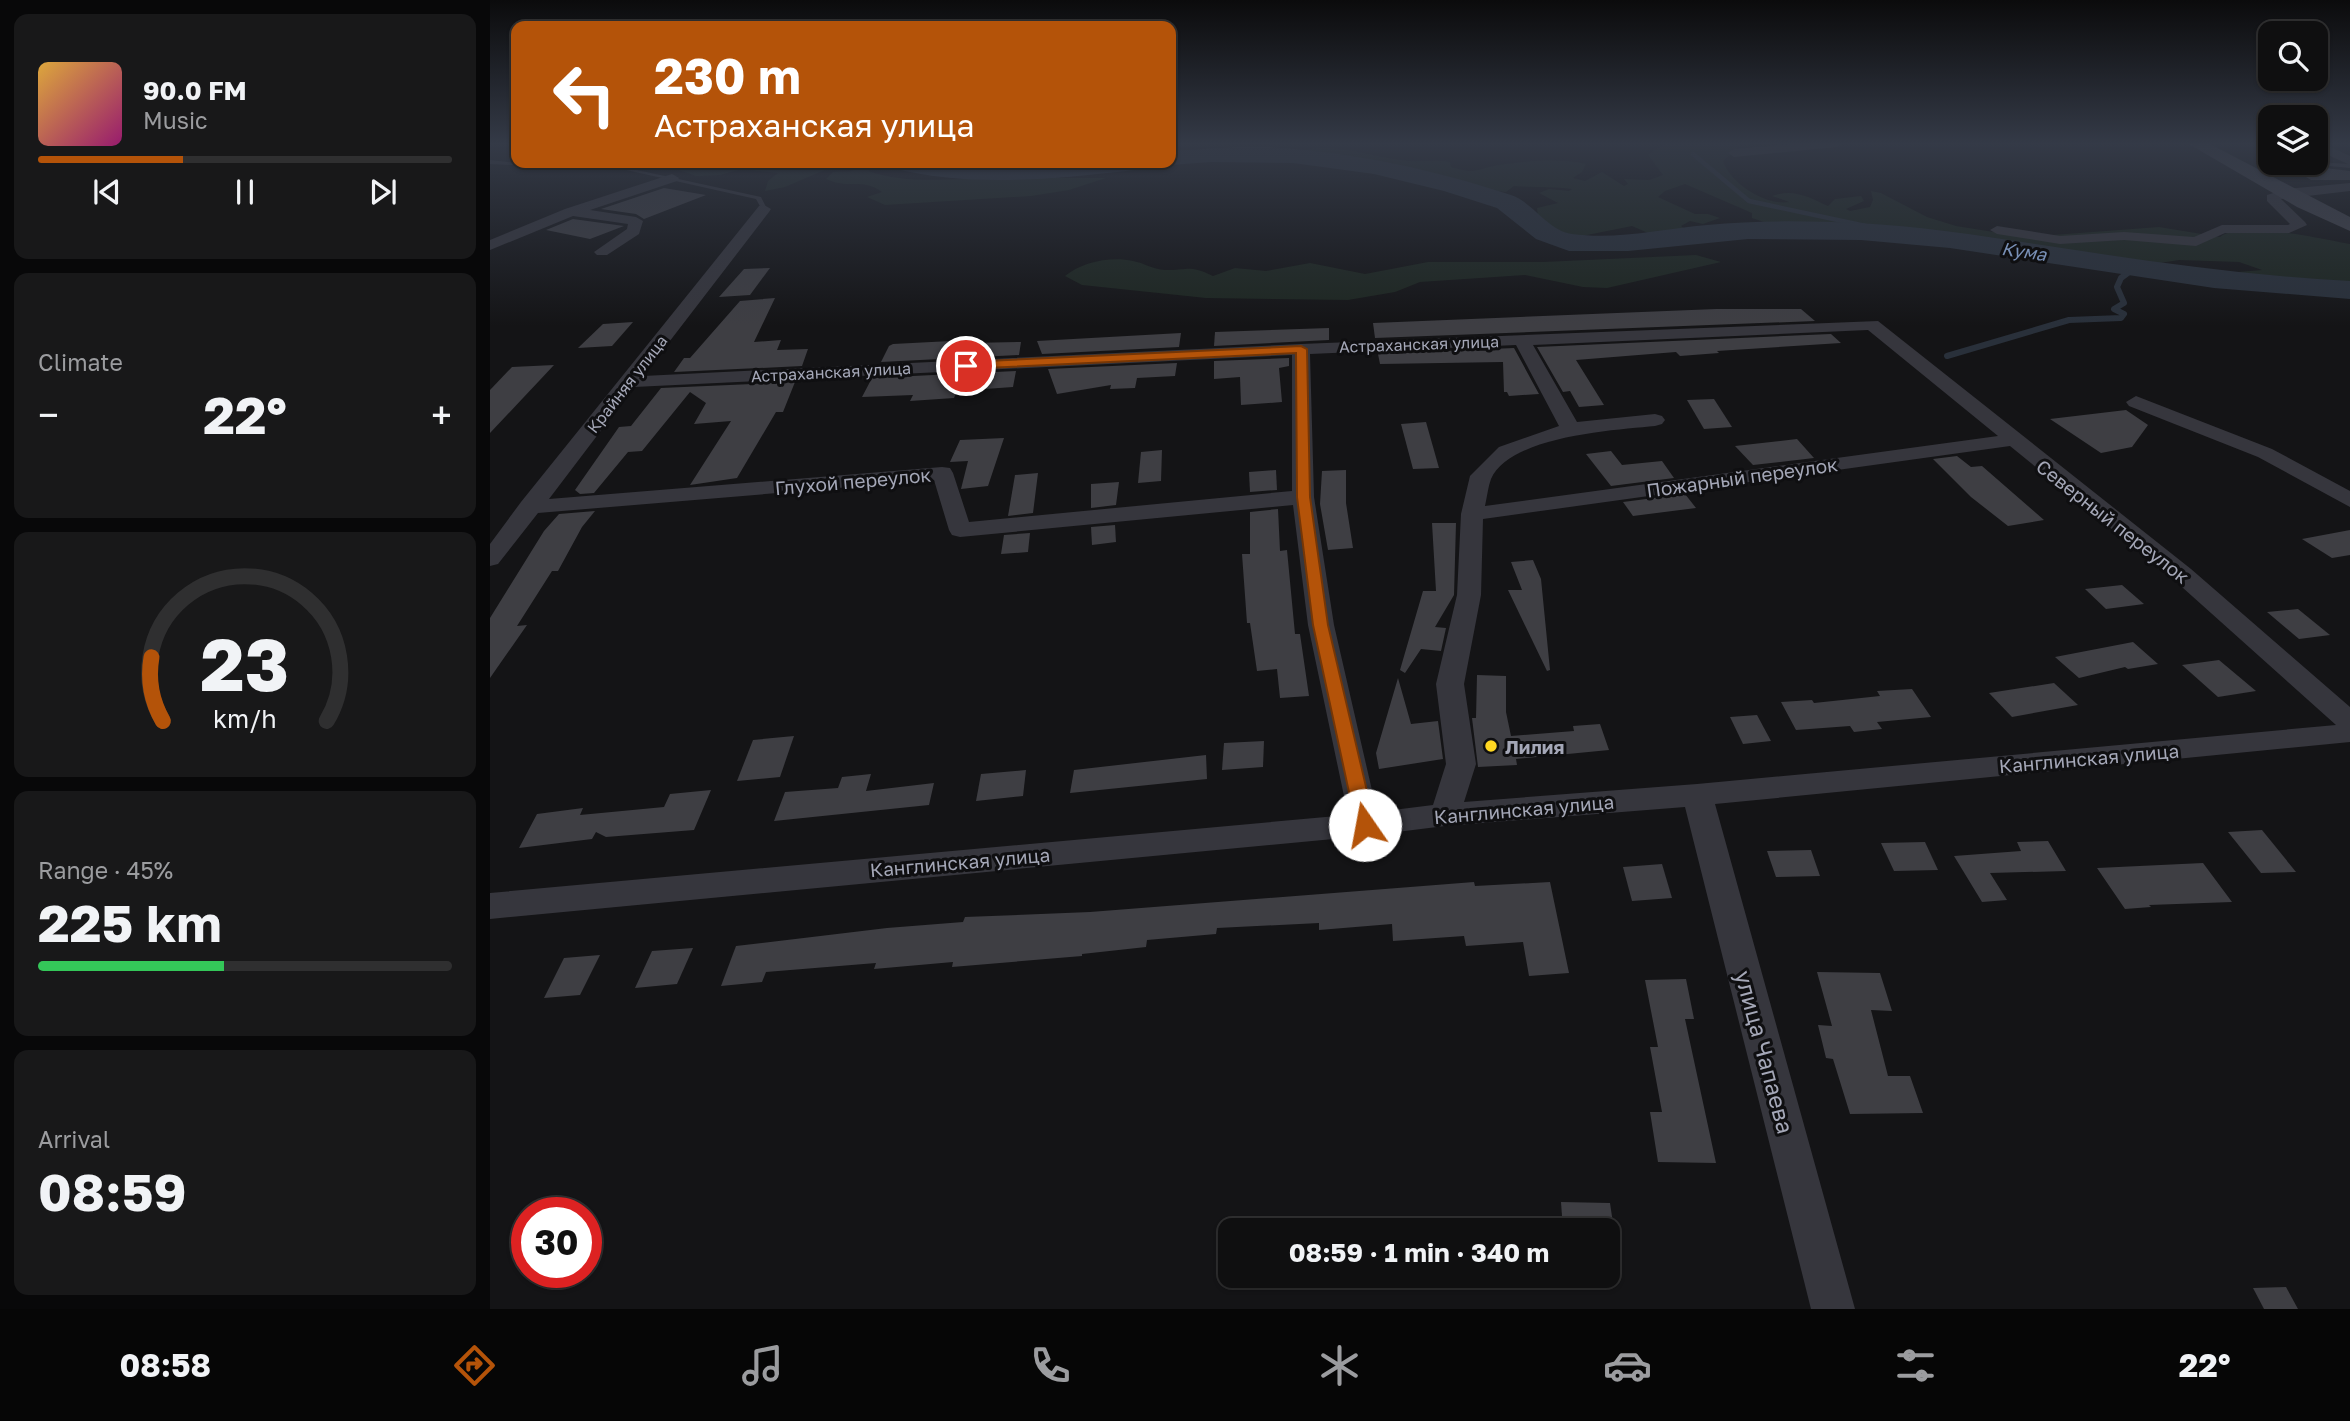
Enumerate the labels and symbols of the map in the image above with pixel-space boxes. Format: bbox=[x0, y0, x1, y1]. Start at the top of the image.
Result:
water label: Кума bbox=[2000, 237, 2049, 265]
street label: Крайняя улица bbox=[583, 331, 671, 437]
street label: Астраханская улица bbox=[1339, 331, 1499, 357]
pin bbox=[936, 336, 996, 396]
street label: Астраханская улица bbox=[750, 358, 912, 386]
street label: Пожарный переулок bbox=[1645, 452, 1839, 502]
street label: Северный переулок bbox=[2032, 454, 2194, 588]
street label: Глухой переулок bbox=[774, 463, 932, 499]
place label: Лилия bbox=[1505, 735, 1564, 758]
marker: Лилия bbox=[1483, 738, 1499, 754]
street label: Канглинская улица bbox=[1998, 739, 2180, 777]
position arrow bbox=[1328, 788, 1402, 862]
street label: Канглинская улица bbox=[1433, 790, 1615, 828]
street label: Канглинская улица bbox=[869, 843, 1051, 881]
street label: улица Чапаева bbox=[1730, 967, 1800, 1137]
speed limit sign: 30 bbox=[511, 1197, 602, 1288]

